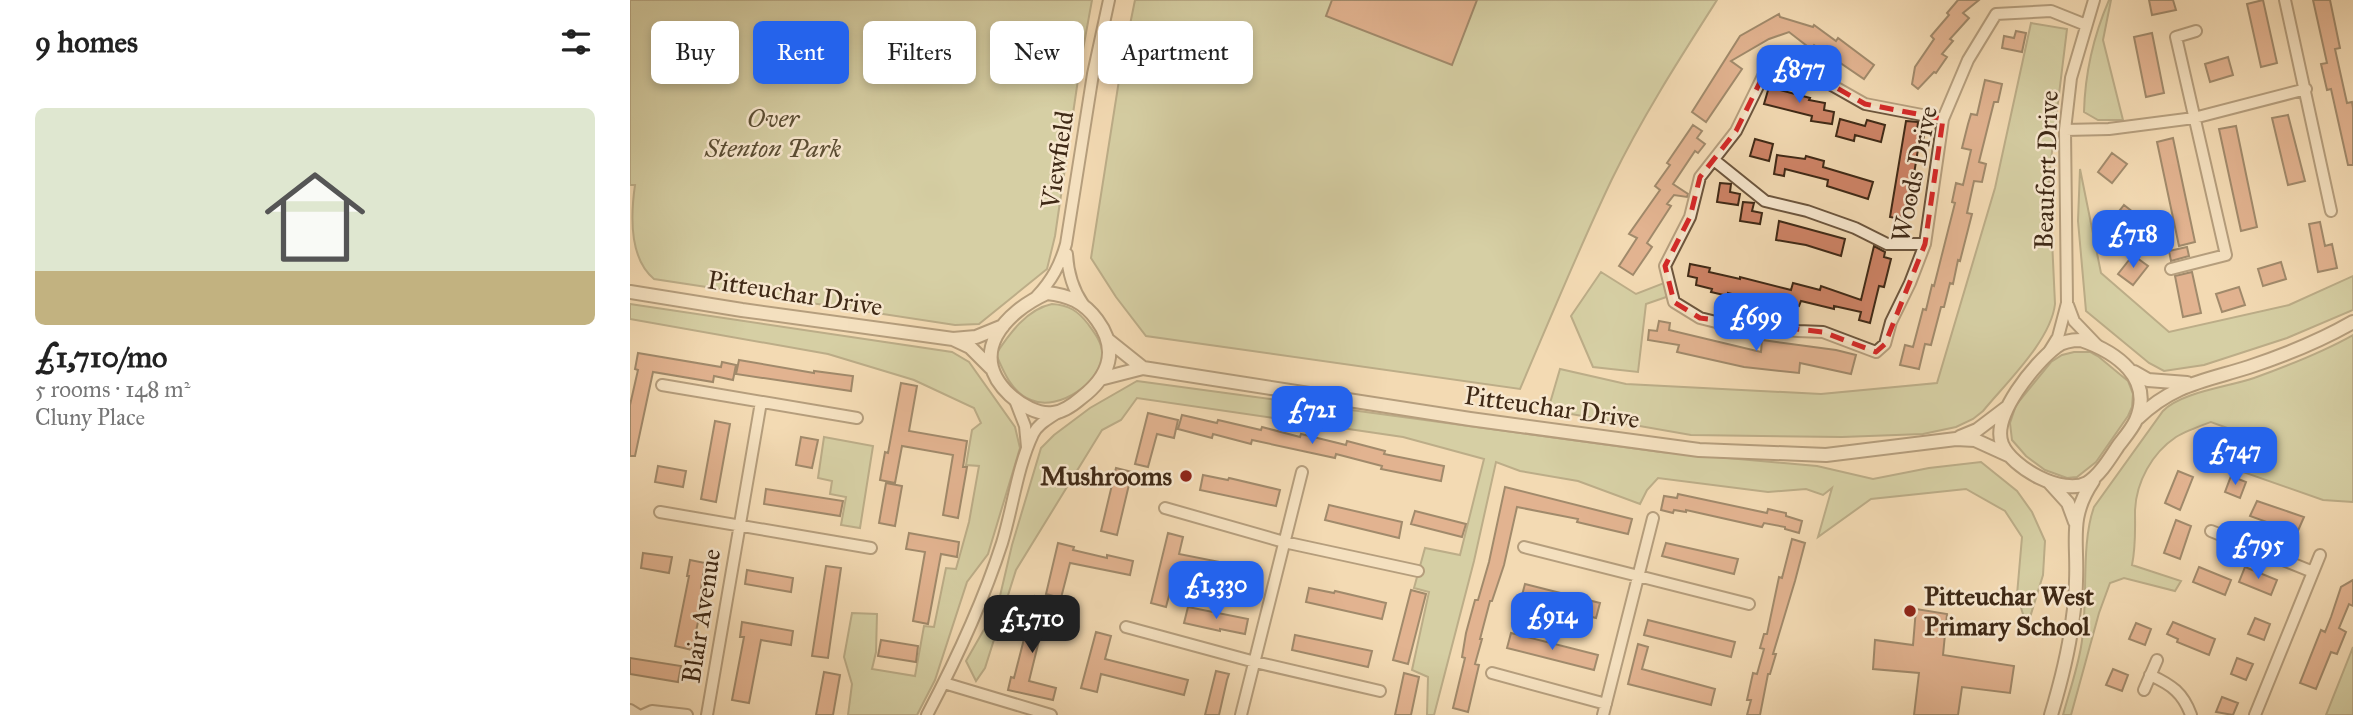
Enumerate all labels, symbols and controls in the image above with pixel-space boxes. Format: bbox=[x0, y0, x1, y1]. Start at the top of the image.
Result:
chip: Buy bbox=[651, 21, 739, 84]
chip: Rent bbox=[753, 21, 849, 84]
chip: Filters bbox=[863, 21, 976, 84]
chip: New bbox=[990, 21, 1084, 84]
chip: Apartment bbox=[1098, 21, 1253, 84]
icon: filters bbox=[557, 23, 595, 61]
text: 9 homes bbox=[35, 24, 138, 60]
pin: £877 bbox=[1758, 46, 1840, 105]
text: £877 bbox=[1773, 54, 1825, 82]
street label: Beaufort Drive bbox=[2027, 90, 2065, 250]
park label: Over Stenton Park bbox=[704, 102, 842, 164]
street label: Woods Drive bbox=[1884, 103, 1944, 245]
street label: Viewfield bbox=[1033, 109, 1081, 212]
icon: home bbox=[252, 154, 378, 280]
pin: £718 bbox=[2092, 210, 2174, 270]
text: £718 bbox=[2108, 219, 2158, 247]
street label: Pitteuchar Drive bbox=[705, 263, 885, 323]
pin: £699 bbox=[1715, 294, 1797, 353]
text: £699 bbox=[1730, 302, 1782, 330]
text: £1,710/mo bbox=[35, 339, 167, 375]
text: 5 rooms · 148 m² bbox=[35, 375, 190, 403]
street label: Pitteuchar Drive bbox=[1462, 379, 1642, 435]
pin: £721 bbox=[1271, 386, 1353, 446]
text: £721 bbox=[1288, 395, 1336, 423]
text: Cluny Place bbox=[35, 403, 145, 431]
pin: £747 bbox=[2194, 428, 2276, 487]
text: £747 bbox=[2209, 436, 2261, 464]
place label: Mushrooms bbox=[1040, 460, 1173, 492]
marker: Mushrooms bbox=[1178, 468, 1194, 484]
pin: £795 bbox=[2217, 522, 2299, 581]
text: £795 bbox=[2232, 530, 2284, 558]
street label: Blair Avenue bbox=[675, 546, 727, 686]
pin: £1,330 bbox=[1159, 562, 1273, 621]
text: £1,330 bbox=[1185, 570, 1247, 598]
place label: Pitteuchar West Primary School bbox=[1924, 580, 2095, 642]
pin: £914 bbox=[1511, 592, 1593, 652]
pin: £1,710 bbox=[975, 596, 1089, 655]
text: £914 bbox=[1527, 601, 1577, 629]
marker: Pitteuchar West Primary School bbox=[1902, 603, 1918, 619]
text: £1,710 bbox=[1000, 604, 1064, 632]

